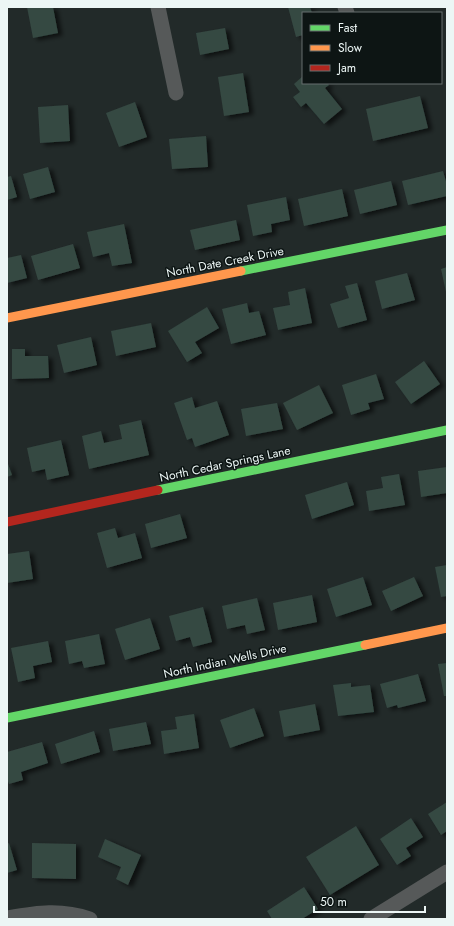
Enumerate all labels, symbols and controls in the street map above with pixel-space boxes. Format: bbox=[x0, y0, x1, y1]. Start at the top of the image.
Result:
legend bbox=[302, 12, 442, 84]
text: Fast bbox=[338, 19, 357, 37]
text: Slow bbox=[338, 39, 363, 57]
text: Jam bbox=[336, 59, 356, 77]
street label: North Date Creek Drive bbox=[165, 242, 285, 282]
street label: North Cedar Springs Lane bbox=[158, 441, 292, 487]
street label: North Indian Wells Drive bbox=[162, 639, 288, 683]
scale bar bbox=[314, 888, 425, 914]
text: 50 m bbox=[320, 893, 347, 911]

